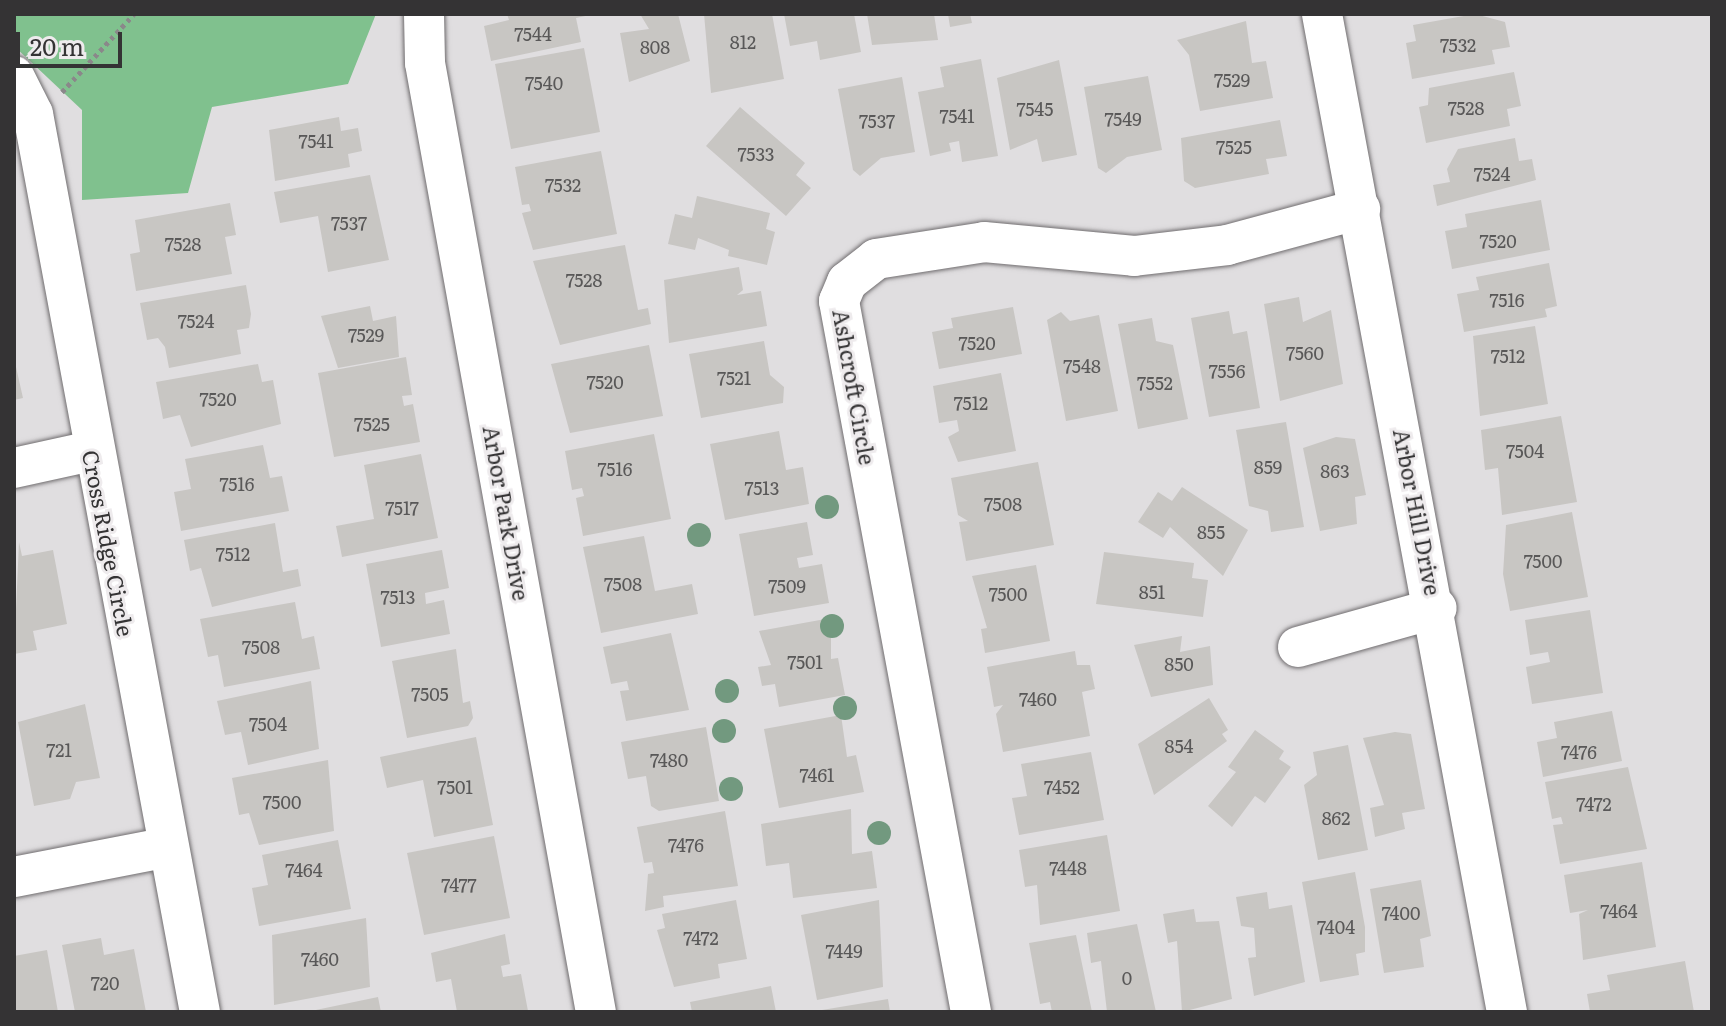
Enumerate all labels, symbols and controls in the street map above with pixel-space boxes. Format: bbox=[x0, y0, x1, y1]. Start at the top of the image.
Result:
scale bar bbox=[20, 16, 126, 66]
house number: 7544 bbox=[514, 23, 552, 45]
text: 20 m bbox=[30, 28, 84, 63]
house number: 812 bbox=[730, 31, 756, 53]
house number: 7532 bbox=[1440, 34, 1476, 56]
house number: 808 bbox=[640, 36, 670, 58]
house number: 7529 bbox=[1214, 69, 1250, 91]
house number: 7540 bbox=[525, 72, 563, 94]
house number: 7528 bbox=[1448, 97, 1484, 119]
house number: 7545 bbox=[1017, 98, 1053, 120]
house number: 7541 bbox=[939, 105, 975, 127]
house number: 7549 bbox=[1104, 108, 1142, 130]
house number: 7537 bbox=[859, 110, 895, 132]
house number: 7541 bbox=[298, 130, 334, 152]
house number: 7525 bbox=[1216, 136, 1252, 158]
house number: 7533 bbox=[738, 143, 774, 165]
house number: 7524 bbox=[1474, 163, 1510, 185]
house number: 7532 bbox=[545, 174, 581, 196]
house number: 7537 bbox=[331, 212, 367, 234]
house number: 7520 bbox=[1479, 230, 1517, 252]
house number: 7528 bbox=[165, 233, 201, 255]
house number: 7528 bbox=[566, 269, 602, 291]
house number: 7516 bbox=[1490, 289, 1524, 311]
street label: Ashcroft Circle bbox=[828, 307, 882, 467]
house number: 7524 bbox=[178, 310, 214, 332]
house number: 7529 bbox=[348, 324, 384, 346]
house number: 7520 bbox=[958, 332, 996, 354]
house number: 7560 bbox=[1286, 342, 1324, 364]
house number: 7512 bbox=[1491, 345, 1525, 367]
house number: 7548 bbox=[1063, 355, 1101, 377]
house number: 7556 bbox=[1209, 360, 1245, 382]
house number: 7521 bbox=[717, 367, 751, 389]
house number: 7520 bbox=[586, 371, 624, 393]
house number: 7552 bbox=[1137, 372, 1173, 394]
house number: 7520 bbox=[199, 388, 237, 410]
house number: 7512 bbox=[954, 392, 988, 414]
house number: 7525 bbox=[354, 413, 390, 435]
street label: Arbor Park Drive bbox=[479, 424, 535, 602]
street label: Arbor Hill Drive bbox=[1389, 426, 1447, 598]
house number: 7504 bbox=[1506, 440, 1544, 462]
street label: Cross Ridge Circle bbox=[78, 448, 140, 638]
house number: 859 bbox=[1254, 456, 1282, 478]
house number: 7516 bbox=[598, 458, 632, 480]
house number: 863 bbox=[1320, 460, 1350, 482]
house number: 7516 bbox=[220, 473, 254, 495]
house number: 7513 bbox=[745, 477, 779, 499]
house number: 7508 bbox=[984, 493, 1022, 515]
house number: 7517 bbox=[385, 497, 419, 519]
house number: 855 bbox=[1197, 521, 1225, 543]
house number: 7512 bbox=[216, 543, 250, 565]
house number: 7500 bbox=[1524, 550, 1562, 572]
house number: 7508 bbox=[604, 573, 642, 595]
house number: 7509 bbox=[768, 575, 806, 597]
house number: 851 bbox=[1139, 581, 1165, 603]
house number: 7500 bbox=[989, 583, 1027, 605]
house number: 7513 bbox=[381, 586, 415, 608]
house number: 7508 bbox=[242, 636, 280, 658]
house number: 7501 bbox=[787, 651, 823, 673]
house number: 850 bbox=[1164, 653, 1194, 675]
house number: 7505 bbox=[411, 683, 449, 705]
house number: 7460 bbox=[1019, 688, 1057, 710]
house number: 7504 bbox=[249, 713, 287, 735]
house number: 854 bbox=[1165, 735, 1193, 757]
house number: 721 bbox=[46, 739, 72, 761]
house number: 7476 bbox=[1561, 741, 1597, 763]
house number: 7480 bbox=[650, 749, 688, 771]
house number: 7461 bbox=[800, 764, 834, 786]
house number: 7501 bbox=[437, 776, 473, 798]
house number: 7452 bbox=[1044, 776, 1080, 798]
house number: 7500 bbox=[263, 791, 301, 813]
house number: 7472 bbox=[1576, 793, 1612, 815]
house number: 862 bbox=[1322, 807, 1350, 829]
house number: 7476 bbox=[668, 834, 704, 856]
house number: 7448 bbox=[1049, 857, 1087, 879]
house number: 7464 bbox=[285, 859, 323, 881]
house number: 7477 bbox=[441, 874, 477, 896]
house number: 7464 bbox=[1600, 900, 1638, 922]
house number: 7400 bbox=[1382, 902, 1420, 924]
house number: 7404 bbox=[1317, 916, 1355, 938]
house number: 7472 bbox=[683, 927, 719, 949]
house number: 7449 bbox=[825, 940, 863, 962]
house number: 7460 bbox=[301, 948, 339, 970]
house number: 0 bbox=[1122, 967, 1132, 989]
house number: 720 bbox=[91, 972, 119, 994]

